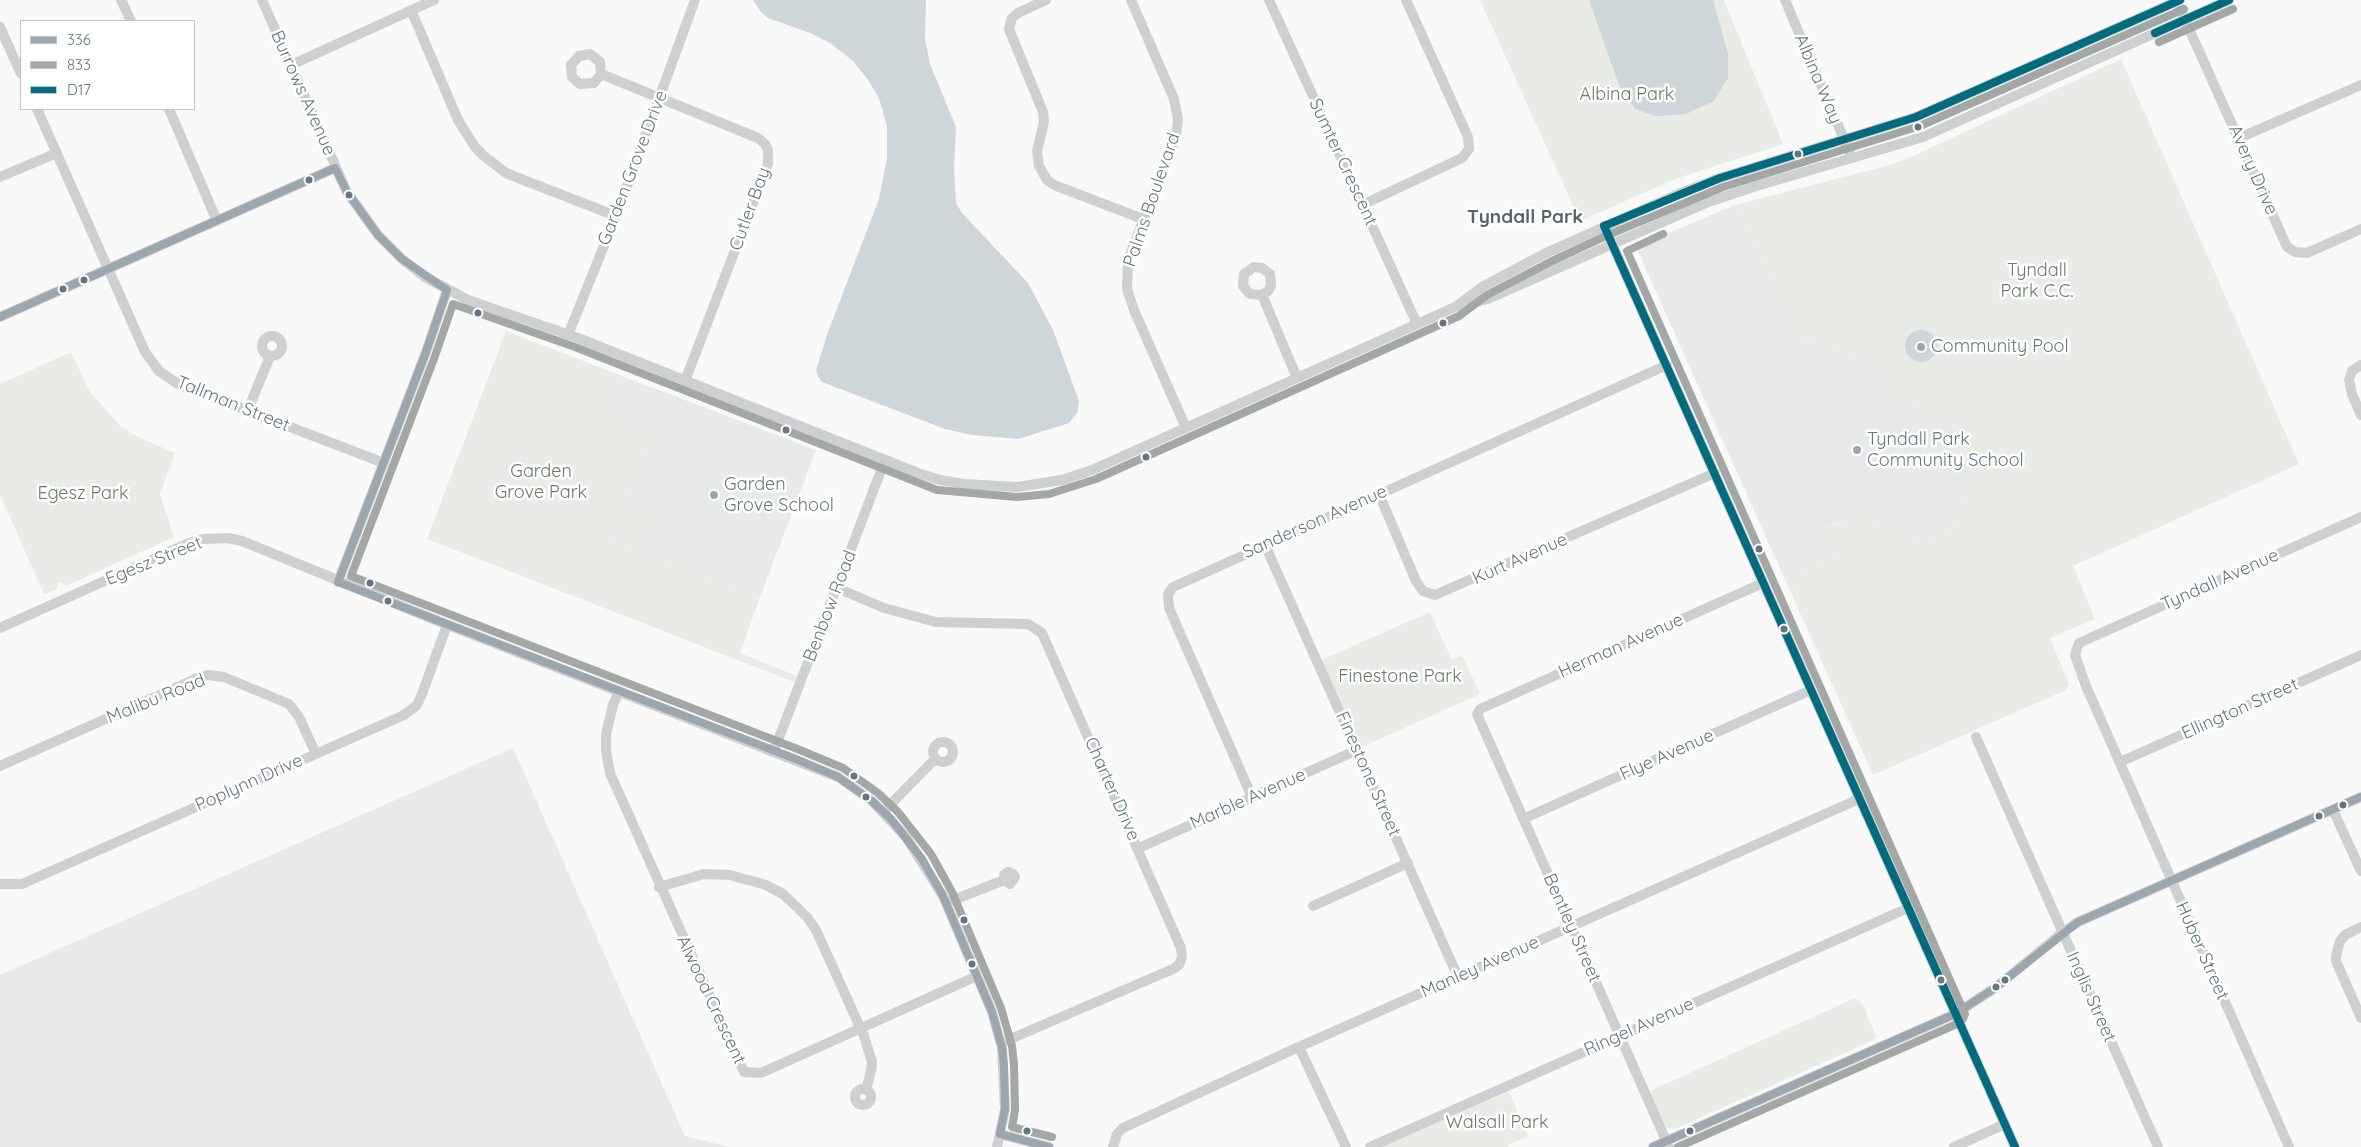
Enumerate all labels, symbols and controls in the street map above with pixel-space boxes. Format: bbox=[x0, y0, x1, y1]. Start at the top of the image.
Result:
legend bbox=[20, 20, 195, 110]
street label: Burrows Avenue bbox=[266, 27, 340, 159]
text: 336 bbox=[67, 30, 91, 49]
street label: Albina Way bbox=[1789, 31, 1847, 127]
text: 833 bbox=[67, 55, 91, 74]
text: D17 bbox=[67, 80, 91, 99]
park label: Albina Park bbox=[1580, 84, 1674, 106]
street label: Garden Grove Drive bbox=[593, 87, 673, 249]
street label: Sumter Crescent bbox=[1304, 95, 1382, 229]
unlabelled marker bbox=[1913, 122, 1923, 132]
street label: Avery Drive bbox=[2224, 122, 2282, 218]
street label: Palms Boulevard bbox=[1119, 130, 1185, 270]
unlabelled marker bbox=[1793, 149, 1803, 159]
street label: Cutler Bay bbox=[725, 164, 775, 254]
unlabelled marker bbox=[304, 175, 314, 185]
unlabelled marker bbox=[344, 190, 354, 200]
district label: Tyndall Park bbox=[1467, 206, 1583, 228]
park label: Tyndall Park C.C. bbox=[2000, 260, 2074, 302]
unlabelled marker bbox=[79, 275, 89, 285]
unlabelled marker bbox=[58, 284, 68, 294]
unlabelled marker bbox=[473, 308, 483, 318]
unlabelled marker bbox=[1438, 318, 1448, 328]
place label: Community Pool bbox=[1931, 336, 2069, 358]
marker: Community Pool bbox=[1915, 341, 1927, 353]
street label: Tallman Street bbox=[173, 371, 293, 437]
unlabelled marker bbox=[781, 425, 791, 435]
place label: Tyndall Park Community School bbox=[1867, 429, 2024, 472]
marker: Tyndall Park Community School bbox=[1851, 444, 1863, 456]
unlabelled marker bbox=[1141, 452, 1151, 462]
park label: Garden Grove Park bbox=[495, 461, 587, 504]
place label: Garden Grove School bbox=[724, 474, 834, 516]
street label: Sanderson Avenue bbox=[1240, 480, 1390, 564]
park label: Egesz Park bbox=[37, 483, 129, 505]
marker: Garden Grove School bbox=[708, 489, 720, 501]
street label: Kurt Avenue bbox=[1469, 528, 1571, 590]
street label: Egesz Street bbox=[103, 532, 205, 590]
unlabelled marker bbox=[1754, 544, 1764, 554]
street label: Tyndall Avenue bbox=[2158, 544, 2282, 616]
street label: Benbow Road bbox=[799, 547, 861, 665]
unlabelled marker bbox=[365, 578, 375, 588]
unlabelled marker bbox=[383, 596, 393, 606]
street label: Herman Avenue bbox=[1555, 609, 1687, 683]
unlabelled marker bbox=[1779, 624, 1789, 634]
park label: Finestone Park bbox=[1338, 666, 1462, 688]
street label: Malibu Road bbox=[104, 669, 208, 729]
street label: Ellington Street bbox=[2178, 674, 2302, 744]
street label: Finestone Street bbox=[1331, 708, 1405, 840]
street label: Flye Avenue bbox=[1617, 725, 1717, 785]
street label: Charter Drive bbox=[1080, 734, 1144, 844]
street label: Poplynn Drive bbox=[192, 750, 306, 816]
street label: Marble Avenue bbox=[1187, 764, 1309, 834]
unlabelled marker bbox=[849, 771, 859, 781]
unlabelled marker bbox=[861, 792, 871, 802]
unlabelled marker bbox=[2338, 800, 2348, 810]
unlabelled marker bbox=[2314, 811, 2324, 821]
street label: Bentley Street bbox=[1538, 870, 1606, 986]
street label: Huber Street bbox=[2171, 899, 2233, 1003]
unlabelled marker bbox=[959, 915, 969, 925]
street label: Manley Avenue bbox=[1418, 931, 1542, 1003]
street label: Alwood Crescent bbox=[672, 932, 750, 1068]
street label: Inglis Street bbox=[2061, 948, 2121, 1046]
unlabelled marker bbox=[967, 959, 977, 969]
unlabelled marker bbox=[1936, 975, 1946, 985]
unlabelled marker bbox=[2000, 975, 2010, 985]
unlabelled marker bbox=[1991, 982, 2001, 992]
street label: Ringel Avenue bbox=[1581, 993, 1697, 1061]
park label: Walsall Park bbox=[1445, 1112, 1549, 1134]
unlabelled marker bbox=[1022, 1126, 1032, 1136]
unlabelled marker bbox=[1685, 1126, 1695, 1136]

